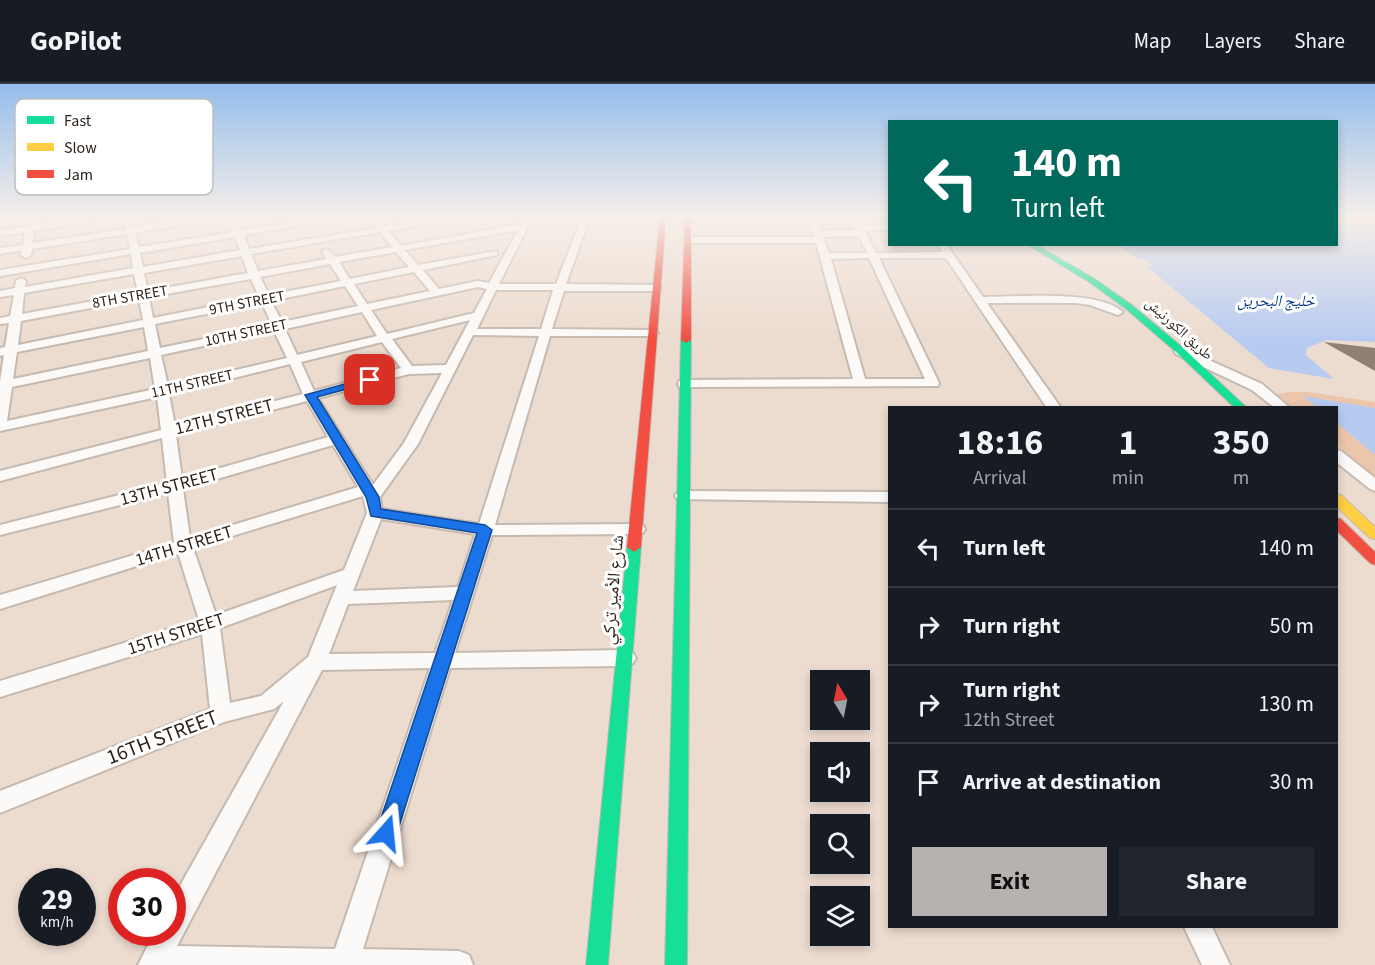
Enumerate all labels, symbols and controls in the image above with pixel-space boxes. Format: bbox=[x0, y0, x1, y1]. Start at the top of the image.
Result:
text: GoPilot bbox=[30, 21, 121, 61]
text: Map bbox=[1134, 26, 1171, 56]
text: Layers bbox=[1204, 26, 1261, 56]
text: Share bbox=[1294, 26, 1345, 56]
legend bbox=[15, 99, 213, 195]
text: Fast bbox=[64, 110, 92, 132]
text: 140 m bbox=[1011, 133, 1122, 193]
text: Slow bbox=[64, 137, 97, 159]
icon: left bbox=[912, 144, 990, 222]
text: Jam bbox=[64, 164, 93, 186]
text: Turn left bbox=[1011, 189, 1105, 228]
street label: 8TH STREET bbox=[91, 280, 169, 314]
street label: 9TH STREET bbox=[207, 285, 287, 321]
water label: خليج البحرين bbox=[1237, 290, 1316, 312]
street label: طريق الكورنيش bbox=[1140, 293, 1218, 365]
street label: 10TH STREET bbox=[203, 314, 289, 352]
pin bbox=[344, 354, 395, 405]
icon: arrive bbox=[353, 363, 386, 396]
street label: 11TH STREET bbox=[149, 364, 235, 404]
street label: 12TH STREET bbox=[172, 393, 276, 441]
text: 18:16 bbox=[956, 417, 1043, 468]
text: 1 bbox=[1118, 417, 1137, 468]
text: 350 bbox=[1213, 417, 1270, 468]
street label: 13TH STREET bbox=[117, 462, 221, 512]
text: Arrival bbox=[973, 464, 1027, 492]
text: min bbox=[1112, 464, 1144, 492]
text: m bbox=[1233, 464, 1249, 492]
street label: 14TH STREET bbox=[132, 519, 236, 573]
icon: left bbox=[912, 532, 945, 565]
text: Turn left bbox=[963, 532, 1045, 564]
text: 140 m bbox=[1259, 532, 1314, 564]
street label: شارع الأمير تركي bbox=[596, 534, 632, 646]
street label: 15TH STREET bbox=[124, 606, 228, 661]
icon: right bbox=[912, 610, 945, 643]
text: Turn right bbox=[963, 610, 1060, 642]
text: 50 m bbox=[1269, 610, 1314, 642]
north arrow bbox=[810, 670, 870, 730]
map controls bbox=[810, 670, 870, 946]
text: Turn right bbox=[963, 674, 1060, 706]
icon: right bbox=[912, 688, 945, 721]
text: 130 m bbox=[1259, 688, 1314, 720]
street label: 16TH STREET bbox=[102, 702, 222, 772]
text: 12th Street bbox=[963, 706, 1055, 734]
button: sound bbox=[810, 742, 870, 802]
icon: arrive bbox=[912, 766, 945, 799]
text: Arrive at destination bbox=[963, 766, 1161, 798]
text: 30 m bbox=[1269, 766, 1314, 798]
position arrow bbox=[354, 801, 418, 865]
button: search bbox=[810, 814, 870, 874]
button: Exit bbox=[912, 847, 1107, 916]
button: Share bbox=[1119, 847, 1314, 916]
speed limit sign: 30 bbox=[108, 868, 186, 946]
text: 29 bbox=[41, 878, 73, 921]
button: layers bbox=[810, 886, 870, 946]
text: km/h bbox=[40, 912, 74, 933]

